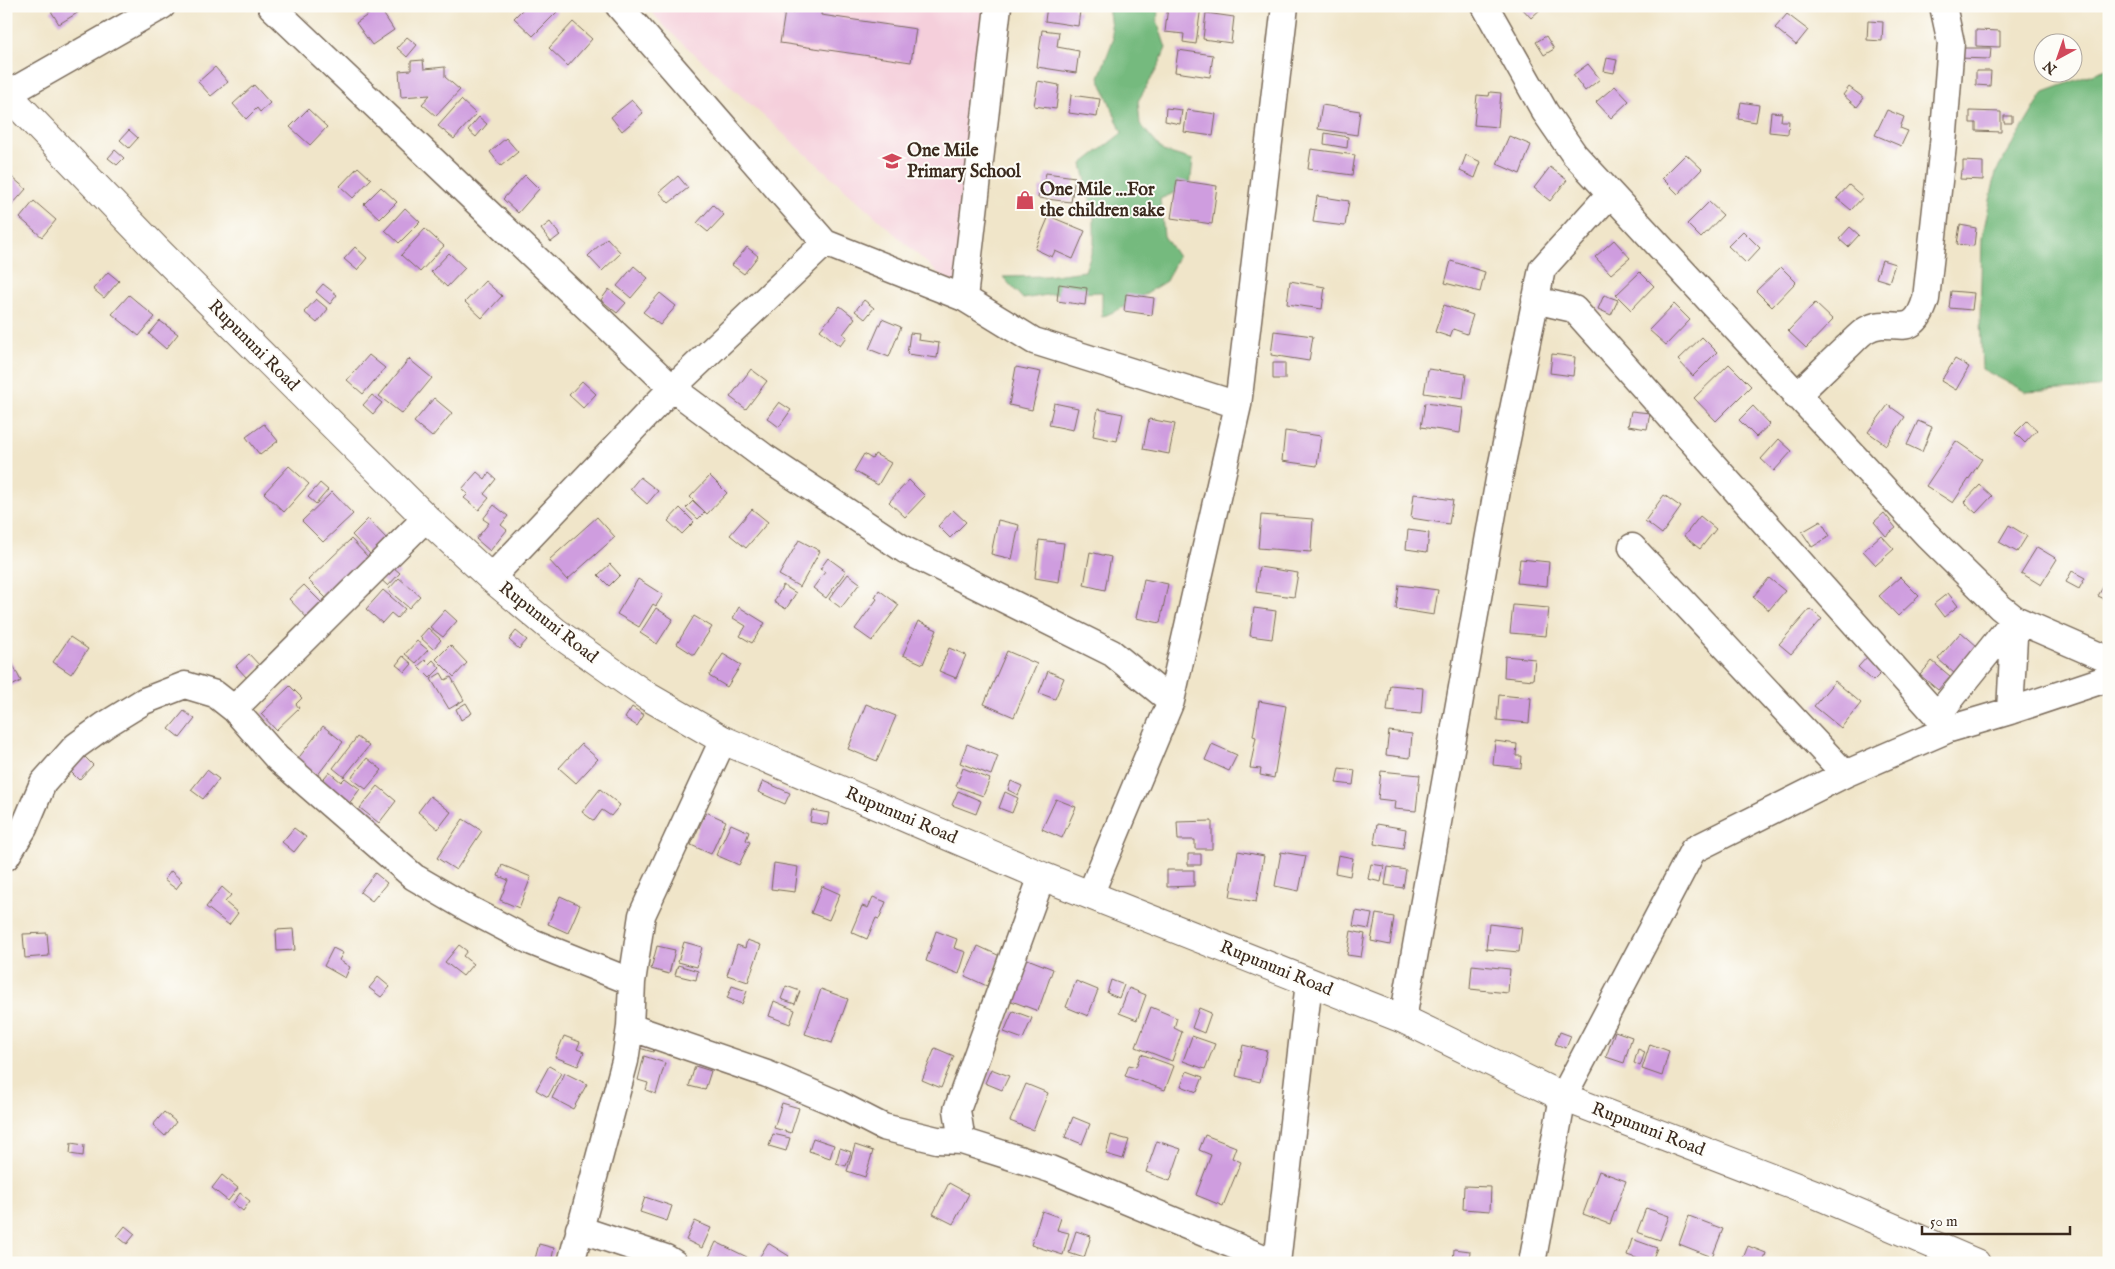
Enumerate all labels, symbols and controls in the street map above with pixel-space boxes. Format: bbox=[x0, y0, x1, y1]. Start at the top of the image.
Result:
north arrow bbox=[2032, 32, 2082, 82]
text: N bbox=[2040, 56, 2061, 79]
place label: One Mile Primary School bbox=[907, 140, 1022, 184]
school or university icon: One Mile Primary School bbox=[881, 150, 903, 172]
place label: One Mile ...For the children sake bbox=[1039, 179, 1165, 223]
shop icon: One Mile ...For the children sake bbox=[1014, 189, 1036, 211]
street label: Rupununi Road bbox=[203, 296, 304, 397]
street label: Rupununi Road bbox=[494, 577, 603, 669]
street label: Rupununi Road bbox=[841, 782, 961, 850]
street label: Rupununi Road bbox=[1216, 936, 1336, 1002]
street label: Rupununi Road bbox=[1588, 1098, 1708, 1162]
scale bar bbox=[1922, 1204, 2070, 1236]
text: 50 m bbox=[1930, 1212, 1958, 1231]

